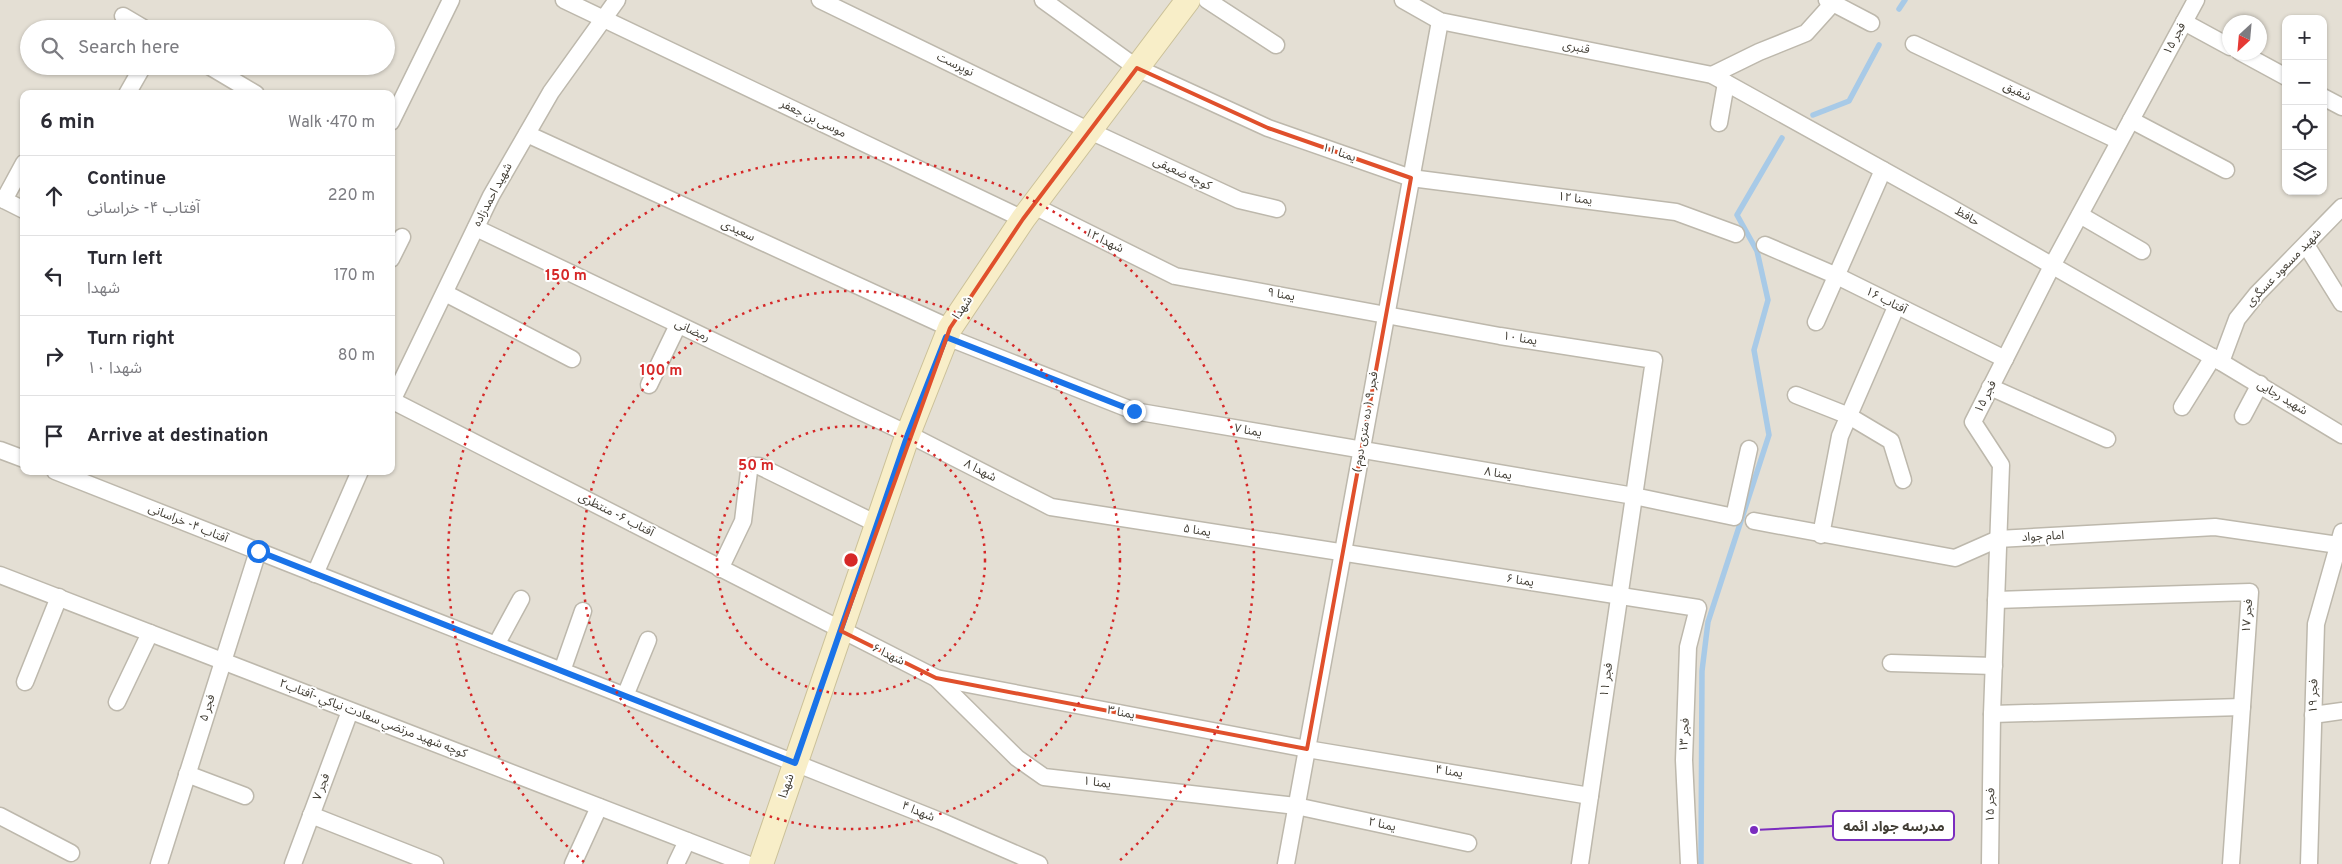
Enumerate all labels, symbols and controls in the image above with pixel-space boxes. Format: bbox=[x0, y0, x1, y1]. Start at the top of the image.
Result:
north arrow bbox=[2222, 15, 2267, 60]
map controls bbox=[2282, 15, 2327, 195]
button: + bbox=[2282, 15, 2327, 60]
search box bbox=[20, 20, 395, 75]
street label: فجر ۱۵ bbox=[2160, 20, 2190, 58]
icon: search bbox=[38, 34, 66, 62]
text: Search here bbox=[78, 36, 180, 60]
street label: قنبری bbox=[1561, 38, 1591, 58]
street label: نوپرست bbox=[934, 49, 976, 81]
button: − bbox=[2282, 60, 2327, 105]
street label: شفیق bbox=[2000, 78, 2034, 106]
street label: موسی بن جعفر bbox=[776, 96, 849, 142]
button: locate bbox=[2282, 105, 2327, 150]
text: 6 min bbox=[40, 109, 95, 136]
text: Walk · 470 m bbox=[288, 113, 375, 133]
street label: یمنا ۱۱ bbox=[1320, 140, 1358, 166]
button: layers bbox=[2282, 150, 2327, 195]
street label: کوچه ضعیقی bbox=[1150, 154, 1215, 195]
street label: شهید احمدزاده bbox=[470, 160, 516, 230]
text: Continue bbox=[87, 167, 166, 191]
icon: ahead bbox=[40, 182, 68, 210]
text: 220 m bbox=[328, 186, 375, 206]
street label: یمنا ۱۲ bbox=[1557, 189, 1593, 209]
text: آفتاب ۴- خراسانی bbox=[87, 199, 200, 219]
street label: حافظ bbox=[1952, 204, 1982, 230]
street label: سعیدی bbox=[718, 216, 758, 246]
street label: شهدا ۱۲ bbox=[1082, 225, 1126, 257]
street label: شهید مسعود عسگری bbox=[2243, 226, 2325, 310]
text: Turn left bbox=[87, 247, 163, 271]
icon: left bbox=[40, 262, 68, 290]
text: 170 m bbox=[334, 266, 375, 286]
text: 150 m bbox=[545, 267, 587, 286]
text: شهدا bbox=[87, 279, 120, 299]
street label: آفتاب ۱۶ bbox=[1862, 284, 1910, 318]
street label: یمنا ۹ bbox=[1266, 285, 1296, 305]
street label: شهدا bbox=[949, 293, 977, 323]
street label: رمضانی bbox=[672, 316, 712, 346]
text: Turn right bbox=[87, 327, 175, 351]
street label: یمنا ۱۰ bbox=[1502, 328, 1538, 350]
icon: right bbox=[40, 342, 68, 370]
text: 80 m bbox=[338, 346, 375, 366]
text: شهدا ۱۰ bbox=[87, 359, 142, 379]
text: 100 m bbox=[640, 362, 682, 381]
street label: فجر ۹ ( ده متری دوم ) bbox=[1349, 370, 1383, 474]
street label: شهید رجایی bbox=[2254, 377, 2310, 419]
street label: فجر ۱۵ bbox=[1971, 378, 2001, 416]
route end bbox=[1123, 400, 1146, 423]
street label: یمنا ۷ bbox=[1233, 421, 1263, 441]
icon: arrive bbox=[40, 422, 68, 450]
text: Arrive at destination bbox=[87, 424, 268, 448]
street label: شهدا ۸ bbox=[961, 456, 999, 486]
text: 50 m bbox=[738, 457, 774, 476]
street label: یمنا ۸ bbox=[1483, 464, 1513, 484]
street label: آفتاب ۶- منتظری bbox=[576, 489, 657, 541]
street label: آفتاب ۴- خراسانی bbox=[146, 501, 231, 547]
street label: یمنا ۵ bbox=[1182, 521, 1212, 541]
street label: امام جواد bbox=[2021, 528, 2065, 546]
route start bbox=[247, 540, 270, 563]
centre of rings bbox=[842, 551, 860, 569]
street label: یمنا ۶ bbox=[1505, 571, 1535, 591]
street label: فجر ۱۷ bbox=[2239, 598, 2257, 634]
street label: شهدا ۶ bbox=[869, 640, 907, 670]
street label: فجر ۱۱ bbox=[1597, 662, 1617, 698]
street label: كوچه شهيد مرتضي سعادت نياكي -آفتاب۲ bbox=[277, 676, 470, 763]
street label: فجر ۱۹ bbox=[2306, 679, 2322, 713]
street label: فجر ۵ bbox=[196, 693, 220, 723]
street label: یمنا ۳ bbox=[1106, 702, 1136, 724]
street label: فجر ۱۳ bbox=[1676, 717, 1694, 753]
street label: یمنا ۴ bbox=[1434, 762, 1464, 782]
street label: فجر ۷ bbox=[310, 771, 334, 803]
street label: شهدا bbox=[775, 772, 799, 800]
street label: یمنا ۱ bbox=[1082, 773, 1112, 793]
street label: فجر ۱۵ bbox=[1983, 788, 1999, 822]
street label: شهدا ۴ bbox=[899, 798, 937, 826]
callout: مدرسه جواد ائمه bbox=[1833, 811, 1954, 840]
street label: یمنا ۲ bbox=[1367, 814, 1397, 836]
text: مدرسه جواد ائمه bbox=[1843, 819, 1945, 836]

